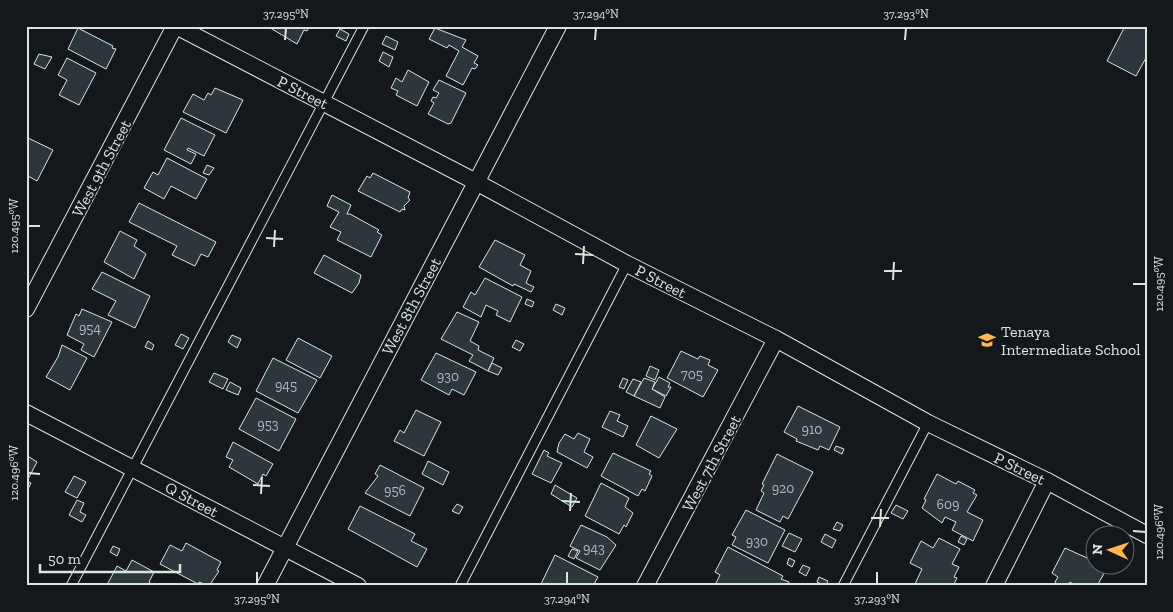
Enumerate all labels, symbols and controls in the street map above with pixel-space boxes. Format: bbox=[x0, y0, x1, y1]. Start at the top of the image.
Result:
text: 37.295°N bbox=[263, 7, 309, 21]
text: 37.294°N bbox=[573, 7, 619, 21]
text: 37.293°N bbox=[883, 7, 929, 21]
street label: P Street bbox=[274, 72, 331, 113]
street label: West 9th Street bbox=[68, 116, 135, 220]
text: 120.495°W bbox=[7, 198, 21, 254]
street label: West 8th Street bbox=[378, 254, 445, 358]
text: 120.495°W bbox=[1152, 256, 1166, 312]
street label: P Street bbox=[632, 261, 689, 302]
house number: 954 bbox=[79, 320, 102, 337]
place label: Tenaya Intermediate School bbox=[1001, 322, 1140, 359]
school or university icon: Tenaya Intermediate School bbox=[977, 330, 997, 350]
house number: 705 bbox=[681, 366, 703, 383]
house number: 930 bbox=[437, 368, 459, 385]
house number: 945 bbox=[275, 377, 297, 394]
street label: West 7th Street bbox=[678, 412, 745, 515]
house number: 953 bbox=[257, 416, 279, 433]
house number: 910 bbox=[802, 421, 822, 438]
text: 120.496°W bbox=[7, 445, 21, 501]
street label: P Street bbox=[991, 448, 1049, 489]
street label: Q Street bbox=[162, 478, 222, 521]
house number: 920 bbox=[772, 480, 794, 497]
house number: 956 bbox=[384, 482, 406, 499]
house number: 609 bbox=[937, 496, 959, 513]
text: 120.496°W bbox=[1152, 504, 1166, 560]
north arrow bbox=[1086, 524, 1136, 574]
house number: 930 bbox=[746, 533, 768, 550]
house number: 943 bbox=[583, 540, 605, 557]
scale bar bbox=[40, 542, 180, 574]
text: N bbox=[1089, 543, 1106, 555]
text: 50 m bbox=[48, 550, 81, 568]
text: 37.295°N bbox=[234, 592, 280, 606]
text: 37.294°N bbox=[544, 592, 590, 606]
text: 37.293°N bbox=[854, 592, 900, 606]

